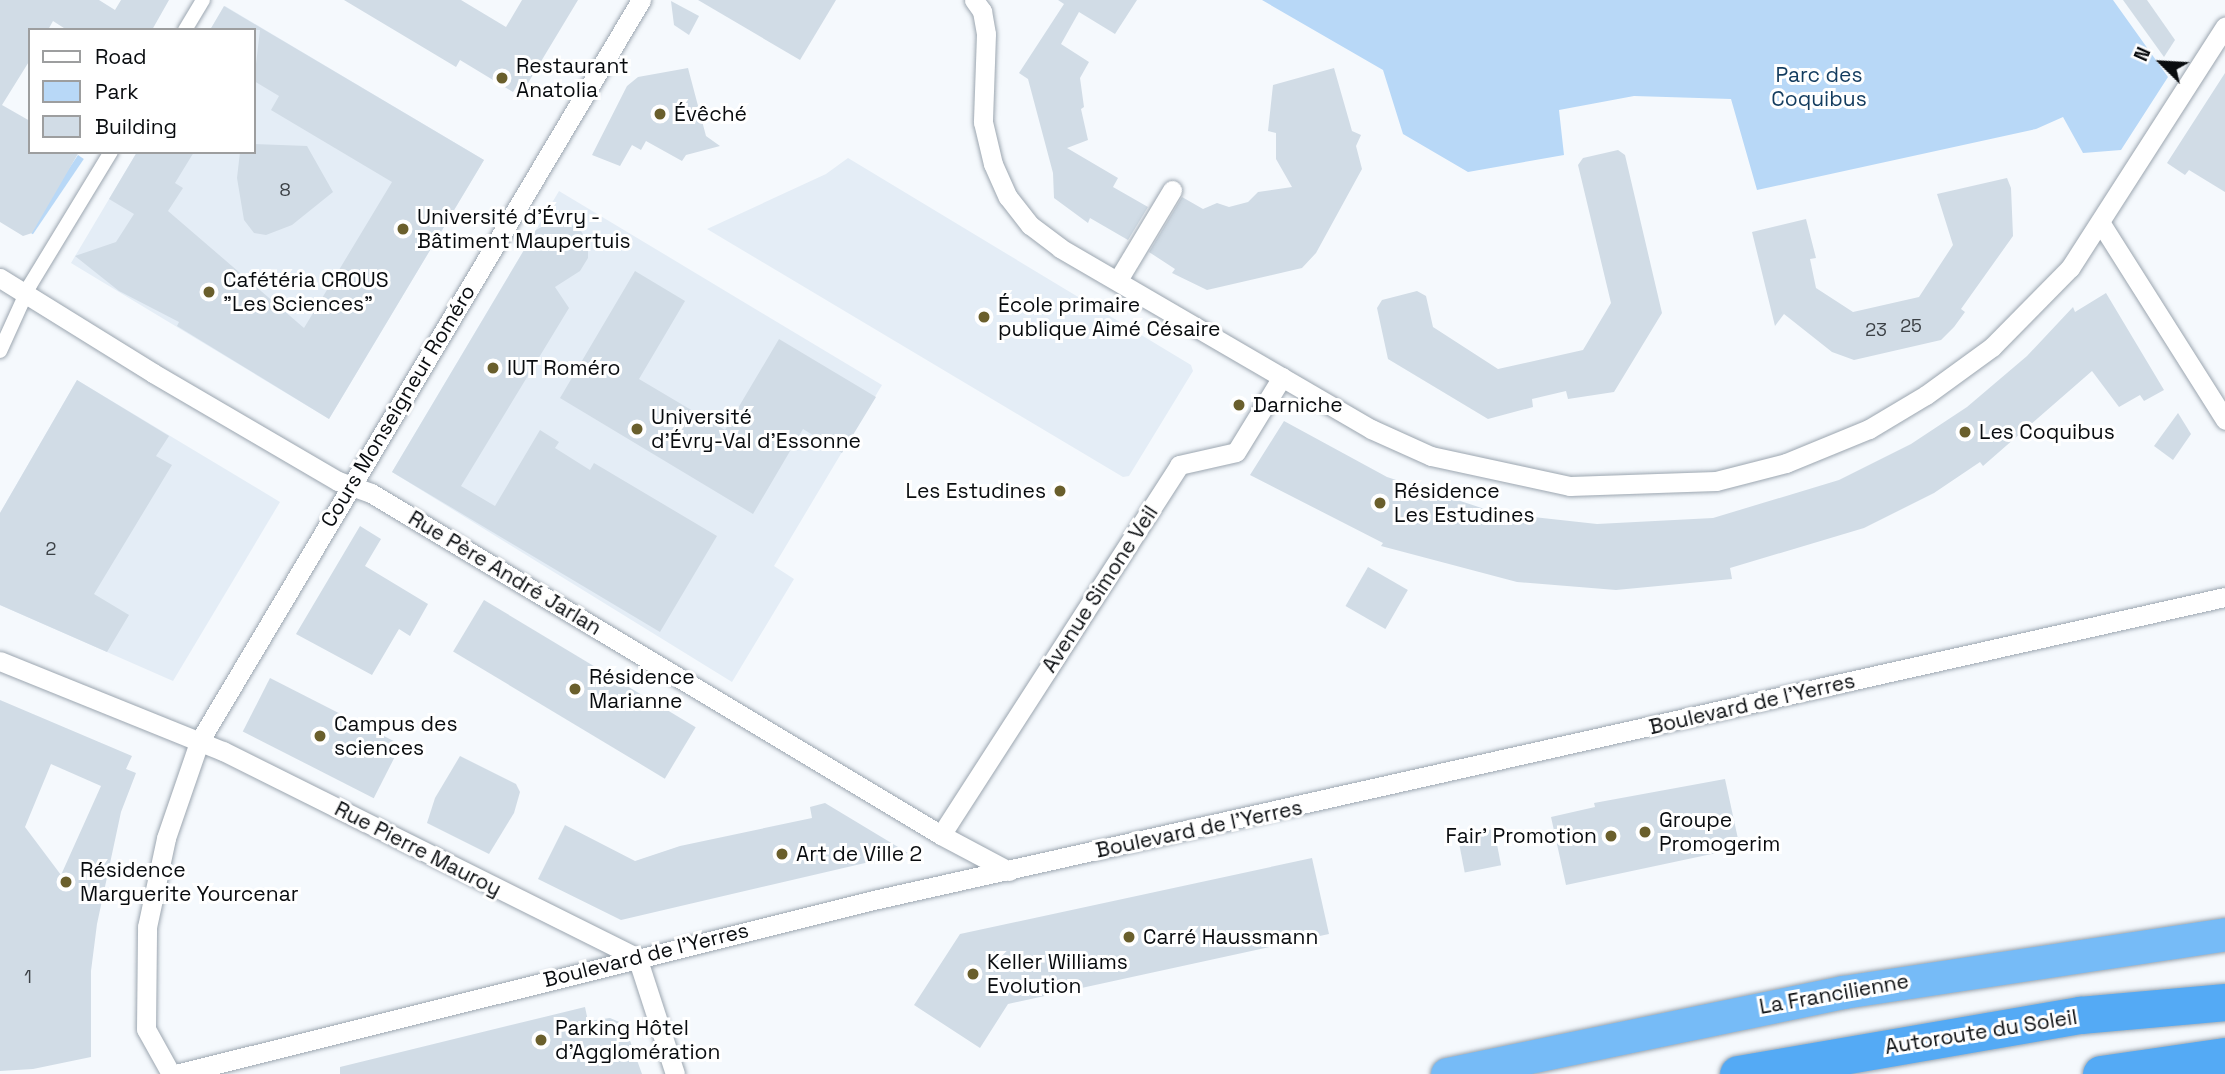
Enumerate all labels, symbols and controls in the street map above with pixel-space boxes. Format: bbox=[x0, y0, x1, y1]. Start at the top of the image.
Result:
legend bbox=[28, 28, 256, 154]
north arrow bbox=[2127, 28, 2197, 98]
text: Road bbox=[95, 43, 147, 70]
text: N bbox=[2128, 43, 2156, 65]
place label: Restaurant Anatolia bbox=[516, 53, 629, 103]
park label: Parc des Coquibus bbox=[1771, 62, 1867, 112]
marker: Restaurant Anatolia bbox=[494, 70, 510, 86]
text: Park bbox=[95, 78, 139, 105]
place label: Évêché bbox=[674, 101, 747, 127]
marker: Évêché bbox=[652, 106, 668, 122]
text: Building bbox=[95, 113, 177, 140]
house number: 8 bbox=[279, 179, 291, 201]
place label: Université d'Évry - Bâtiment Maupertuis bbox=[417, 204, 631, 254]
marker: Université d'Évry - Bâtiment Maupertuis bbox=[395, 221, 411, 237]
place label: Cafétéria CROUS "Les Sciences" bbox=[223, 267, 389, 317]
street label: Cours Monseigneur Roméro bbox=[316, 280, 480, 532]
marker: Cafétéria CROUS "Les Sciences" bbox=[201, 284, 217, 300]
place label: École primaire publique Aimé Césaire bbox=[998, 292, 1221, 342]
marker: École primaire publique Aimé Césaire bbox=[976, 309, 992, 325]
house number: 25 bbox=[1900, 315, 1922, 337]
house number: 23 bbox=[1865, 319, 1887, 341]
place label: IUT Roméro bbox=[507, 355, 621, 381]
marker: IUT Roméro bbox=[485, 360, 501, 376]
place label: Darniche bbox=[1253, 392, 1343, 418]
marker: Darniche bbox=[1231, 397, 1247, 413]
place label: Université d'Évry-Val d'Essonne bbox=[651, 404, 861, 454]
place label: Les Coquibus bbox=[1979, 419, 2115, 445]
marker: Université d'Évry-Val d'Essonne bbox=[629, 421, 645, 437]
marker: Les Coquibus bbox=[1957, 424, 1973, 440]
place label: Les Estudines bbox=[906, 478, 1046, 504]
place label: Résidence Les Estudines bbox=[1394, 478, 1534, 528]
marker: Les Estudines bbox=[1052, 483, 1068, 499]
marker: Résidence Les Estudines bbox=[1372, 495, 1388, 511]
street label: Avenue Simone Veil bbox=[1037, 501, 1163, 677]
street label: Rue Père André Jarlan bbox=[404, 505, 606, 641]
house number: 2 bbox=[46, 538, 56, 560]
place label: Résidence Marianne bbox=[589, 664, 695, 714]
street label: Boulevard de l'Yerres bbox=[1647, 668, 1857, 740]
marker: Résidence Marianne bbox=[567, 681, 583, 697]
place label: Campus des sciences bbox=[334, 711, 457, 761]
marker: Campus des sciences bbox=[312, 728, 328, 744]
street label: Boulevard de l'Yerres bbox=[1093, 795, 1305, 863]
street label: Rue Pierre Mauroy bbox=[330, 796, 506, 902]
place label: Groupe Promogerim bbox=[1659, 807, 1780, 857]
place label: Fair' Promotion bbox=[1446, 823, 1597, 849]
marker: Groupe Promogerim bbox=[1637, 824, 1653, 840]
marker: Fair' Promotion bbox=[1603, 828, 1619, 844]
place label: Art de Ville 2 bbox=[796, 841, 922, 867]
marker: Art de Ville 2 bbox=[774, 846, 790, 862]
place label: Résidence Marguerite Yourcenar bbox=[80, 857, 299, 907]
marker: Résidence Marguerite Yourcenar bbox=[58, 874, 74, 890]
street label: Boulevard de l'Yerres bbox=[541, 917, 751, 993]
place label: Carré Haussmann bbox=[1143, 924, 1318, 950]
marker: Carré Haussmann bbox=[1121, 929, 1137, 945]
place label: Keller Williams Evolution bbox=[987, 949, 1128, 999]
house number: 1 bbox=[24, 966, 32, 988]
marker: Keller Williams Evolution bbox=[965, 966, 981, 982]
street label: La Francilienne bbox=[1757, 968, 1911, 1020]
street label: Autoroute du Soleil bbox=[1883, 1004, 2079, 1060]
place label: Parking Hôtel d'Agglomération bbox=[555, 1015, 720, 1065]
marker: Parking Hôtel d'Agglomération bbox=[533, 1032, 549, 1048]

